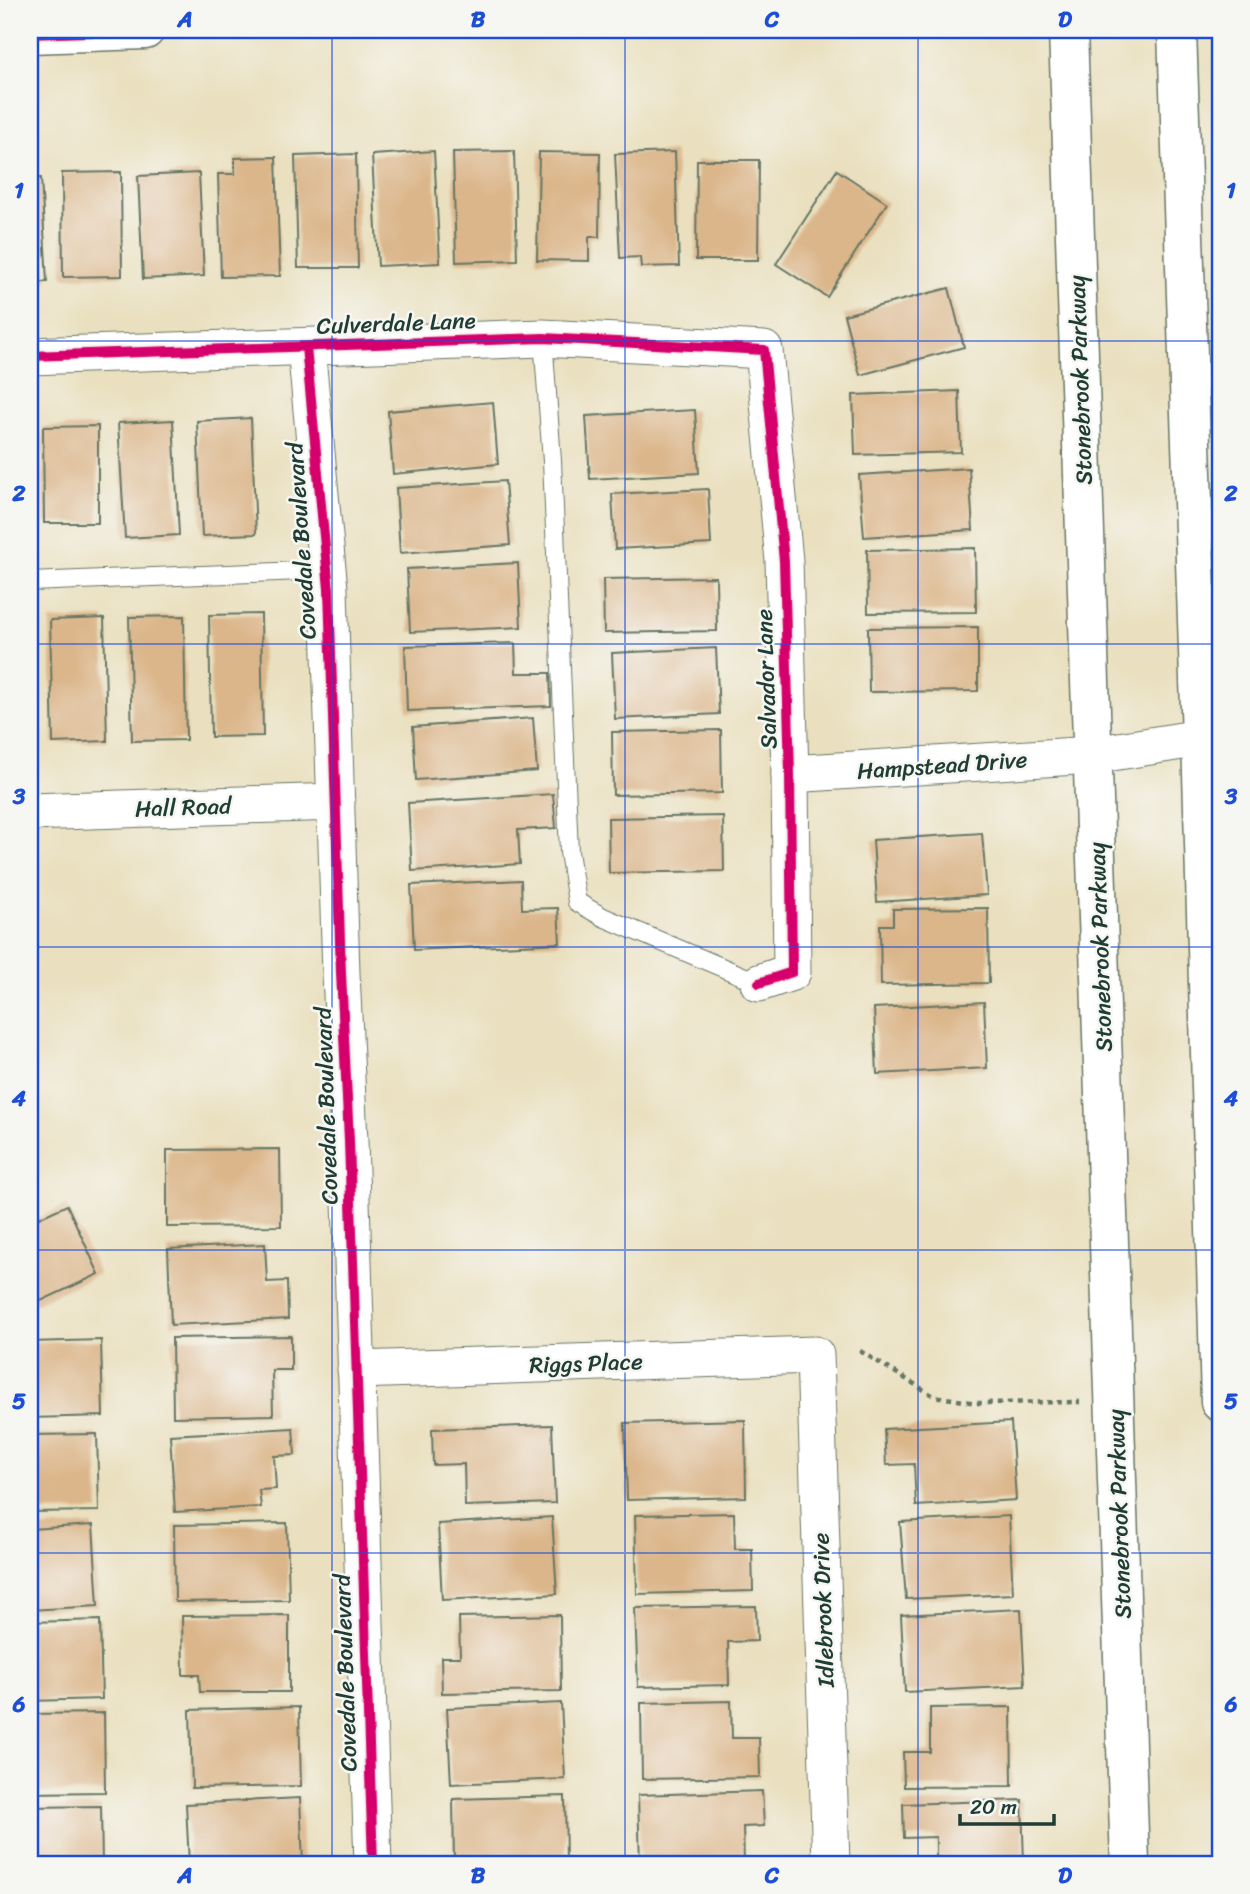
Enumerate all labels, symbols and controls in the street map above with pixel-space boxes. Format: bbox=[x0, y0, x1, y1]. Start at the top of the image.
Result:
text: A bbox=[176, 0, 193, 40]
text: B bbox=[471, 0, 486, 40]
text: C bbox=[764, 0, 780, 40]
text: D bbox=[1058, 0, 1073, 40]
text: 1 bbox=[14, 170, 24, 211]
text: 1 bbox=[1226, 170, 1236, 211]
street label: Stonebrook Parkway bbox=[1056, 274, 1105, 486]
street label: Culverdale Lane bbox=[316, 300, 476, 347]
street label: Covedale Boulevard bbox=[274, 439, 329, 641]
text: 2 bbox=[11, 473, 26, 514]
text: 2 bbox=[1223, 473, 1238, 514]
street label: Salvador Lane bbox=[744, 608, 789, 750]
street label: Hampstead Drive bbox=[855, 739, 1029, 792]
text: 3 bbox=[12, 776, 26, 817]
text: 3 bbox=[1224, 776, 1238, 817]
street label: Hall Road bbox=[134, 785, 234, 830]
street label: Stonebrook Parkway bbox=[1076, 841, 1125, 1053]
street label: Covedale Boulevard bbox=[303, 1005, 350, 1205]
text: 4 bbox=[11, 1078, 27, 1119]
text: 4 bbox=[1223, 1078, 1239, 1119]
street label: Riggs Place bbox=[528, 1341, 644, 1386]
text: 5 bbox=[12, 1381, 26, 1422]
text: 5 bbox=[1224, 1381, 1238, 1422]
street label: Stonebrook Parkway bbox=[1095, 1408, 1144, 1620]
street label: Idlebrook Drive bbox=[800, 1532, 847, 1689]
street label: Covedale Boulevard bbox=[322, 1572, 369, 1772]
text: 6 bbox=[11, 1684, 26, 1725]
text: 6 bbox=[1223, 1684, 1238, 1725]
scale bar bbox=[960, 1782, 1054, 1826]
text: 20 m bbox=[970, 1788, 1017, 1826]
text: A bbox=[176, 1855, 193, 1894]
text: B bbox=[471, 1855, 486, 1894]
text: C bbox=[764, 1855, 780, 1894]
text: D bbox=[1058, 1855, 1073, 1894]

